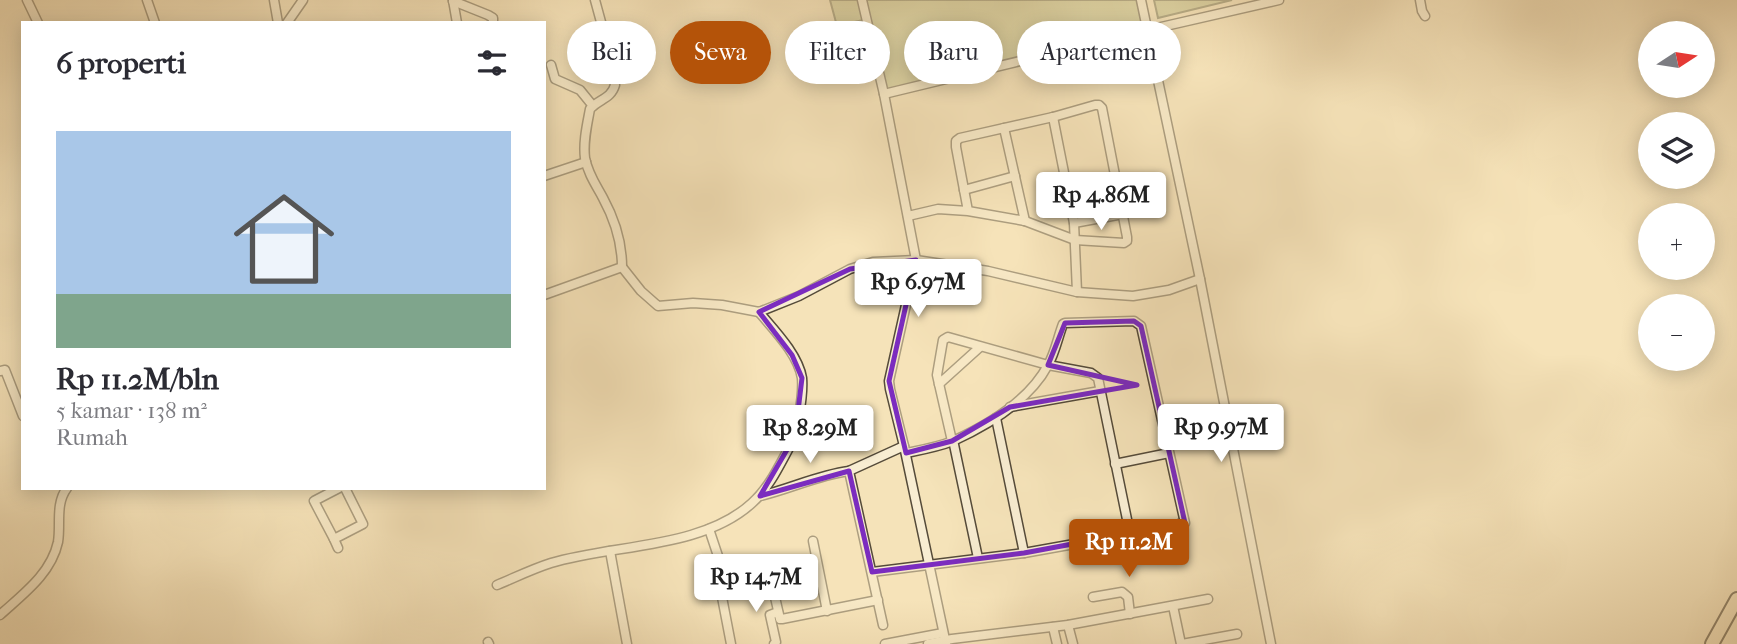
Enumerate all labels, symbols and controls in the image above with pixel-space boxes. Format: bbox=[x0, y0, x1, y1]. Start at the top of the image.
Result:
chip: Beli bbox=[567, 21, 656, 84]
chip: Sewa bbox=[670, 21, 771, 84]
chip: Filter bbox=[785, 21, 890, 84]
chip: Baru bbox=[904, 21, 1003, 84]
chip: Apartemen bbox=[1017, 21, 1181, 84]
north arrow bbox=[1638, 21, 1715, 98]
map controls bbox=[1638, 21, 1715, 371]
icon: filters bbox=[473, 44, 511, 82]
text: 6 properti bbox=[56, 46, 186, 81]
button: layers bbox=[1638, 112, 1715, 189]
pin: Rp 4.86M bbox=[1029, 173, 1173, 232]
icon: home bbox=[221, 176, 347, 302]
text: Rp 4.86M bbox=[1052, 181, 1150, 208]
button: + bbox=[1638, 203, 1715, 280]
pin: Rp 6.97M bbox=[846, 260, 990, 319]
text: Rp 6.97M bbox=[871, 268, 965, 295]
button: − bbox=[1638, 294, 1715, 371]
text: Rp 11.2M/bln bbox=[56, 362, 219, 397]
text: 5 kamar · 138 m² bbox=[56, 397, 207, 424]
pin: Rp 9.97M bbox=[1149, 405, 1293, 464]
pin: Rp 8.29M bbox=[738, 406, 882, 465]
text: Rp 9.97M bbox=[1174, 413, 1268, 440]
text: Rp 8.29M bbox=[763, 414, 858, 441]
text: Rumah bbox=[56, 424, 128, 451]
pin: Rp 11.2M bbox=[1057, 520, 1201, 579]
text: Rp 11.2M bbox=[1085, 528, 1173, 555]
pin: Rp 14.7M bbox=[684, 554, 828, 614]
text: Rp 14.7M bbox=[710, 563, 802, 590]

